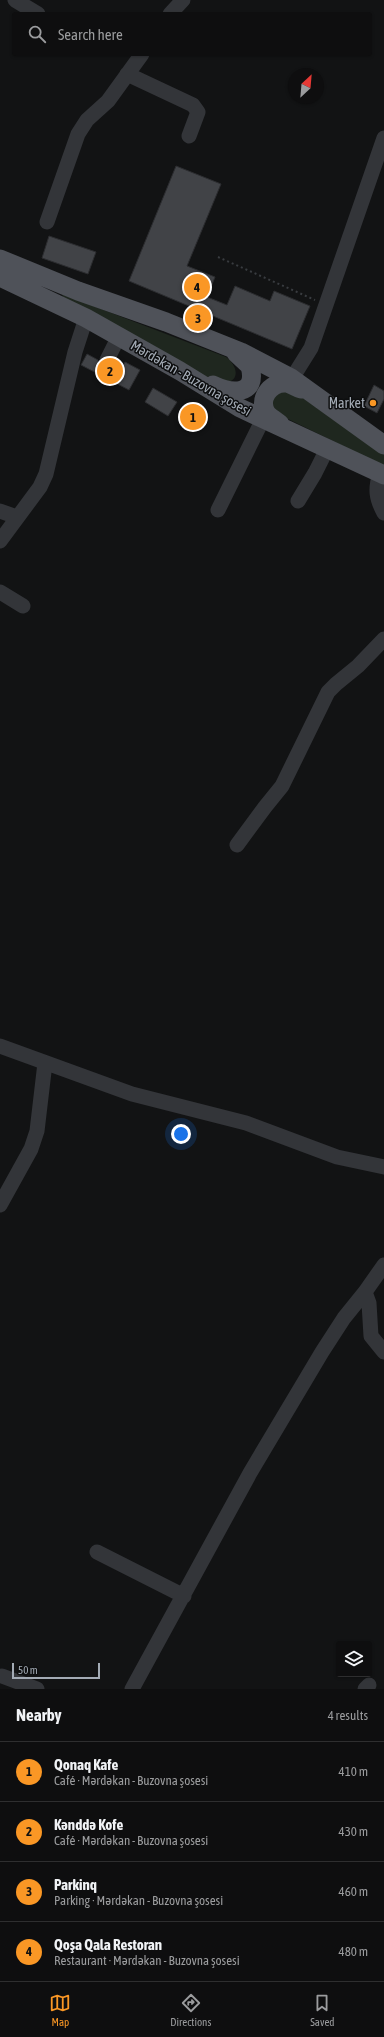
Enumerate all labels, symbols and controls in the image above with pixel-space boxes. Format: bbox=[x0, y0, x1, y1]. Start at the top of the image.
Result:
search box bbox=[12, 12, 372, 56]
icon: search bbox=[26, 23, 48, 45]
text: Search here bbox=[58, 26, 123, 43]
north arrow bbox=[288, 68, 324, 104]
pin: 4 bbox=[184, 272, 210, 302]
pin: 3 bbox=[185, 303, 211, 333]
street label: Mərdəkan - Buzovna şosesi bbox=[128, 337, 254, 419]
pin: 2 bbox=[97, 356, 123, 386]
place label: Market bbox=[329, 395, 365, 411]
marker: Market bbox=[368, 398, 378, 408]
pin: 1 bbox=[180, 402, 206, 432]
your location bbox=[171, 1124, 191, 1144]
map controls bbox=[336, 1641, 372, 1677]
button: layers bbox=[336, 1641, 372, 1677]
scale bar bbox=[12, 1661, 100, 1680]
text: 50 m bbox=[18, 1664, 38, 1676]
text: Nearby bbox=[16, 1705, 62, 1725]
text: 4 results bbox=[328, 1708, 368, 1723]
text: Qonaq Kafe bbox=[54, 1756, 118, 1773]
text: 1 bbox=[26, 1764, 32, 1779]
text: 410 m bbox=[339, 1764, 368, 1779]
text: Café · Mərdəkan - Buzovna şosesi bbox=[54, 1773, 208, 1788]
text: Kənddə Kofe bbox=[54, 1816, 123, 1833]
text: 2 bbox=[26, 1824, 32, 1839]
text: 430 m bbox=[339, 1824, 368, 1839]
text: Café · Mərdəkan - Buzovna şosesi bbox=[54, 1833, 208, 1848]
text: Parkinq bbox=[54, 1876, 97, 1893]
text: 3 bbox=[26, 1884, 32, 1899]
text: 460 m bbox=[339, 1884, 368, 1899]
text: Parking · Mərdəkan - Buzovna şosesi bbox=[54, 1893, 223, 1908]
text: Qoşa Qala Restoran bbox=[54, 1936, 162, 1953]
text: 4 bbox=[26, 1944, 32, 1959]
text: 480 m bbox=[339, 1944, 368, 1959]
text: Restaurant · Mərdəkan - Buzovna şosesi bbox=[54, 1953, 240, 1968]
tab: Map bbox=[49, 1992, 71, 2028]
tab: Directions bbox=[170, 1992, 211, 2028]
tab: Saved bbox=[310, 1992, 335, 2028]

